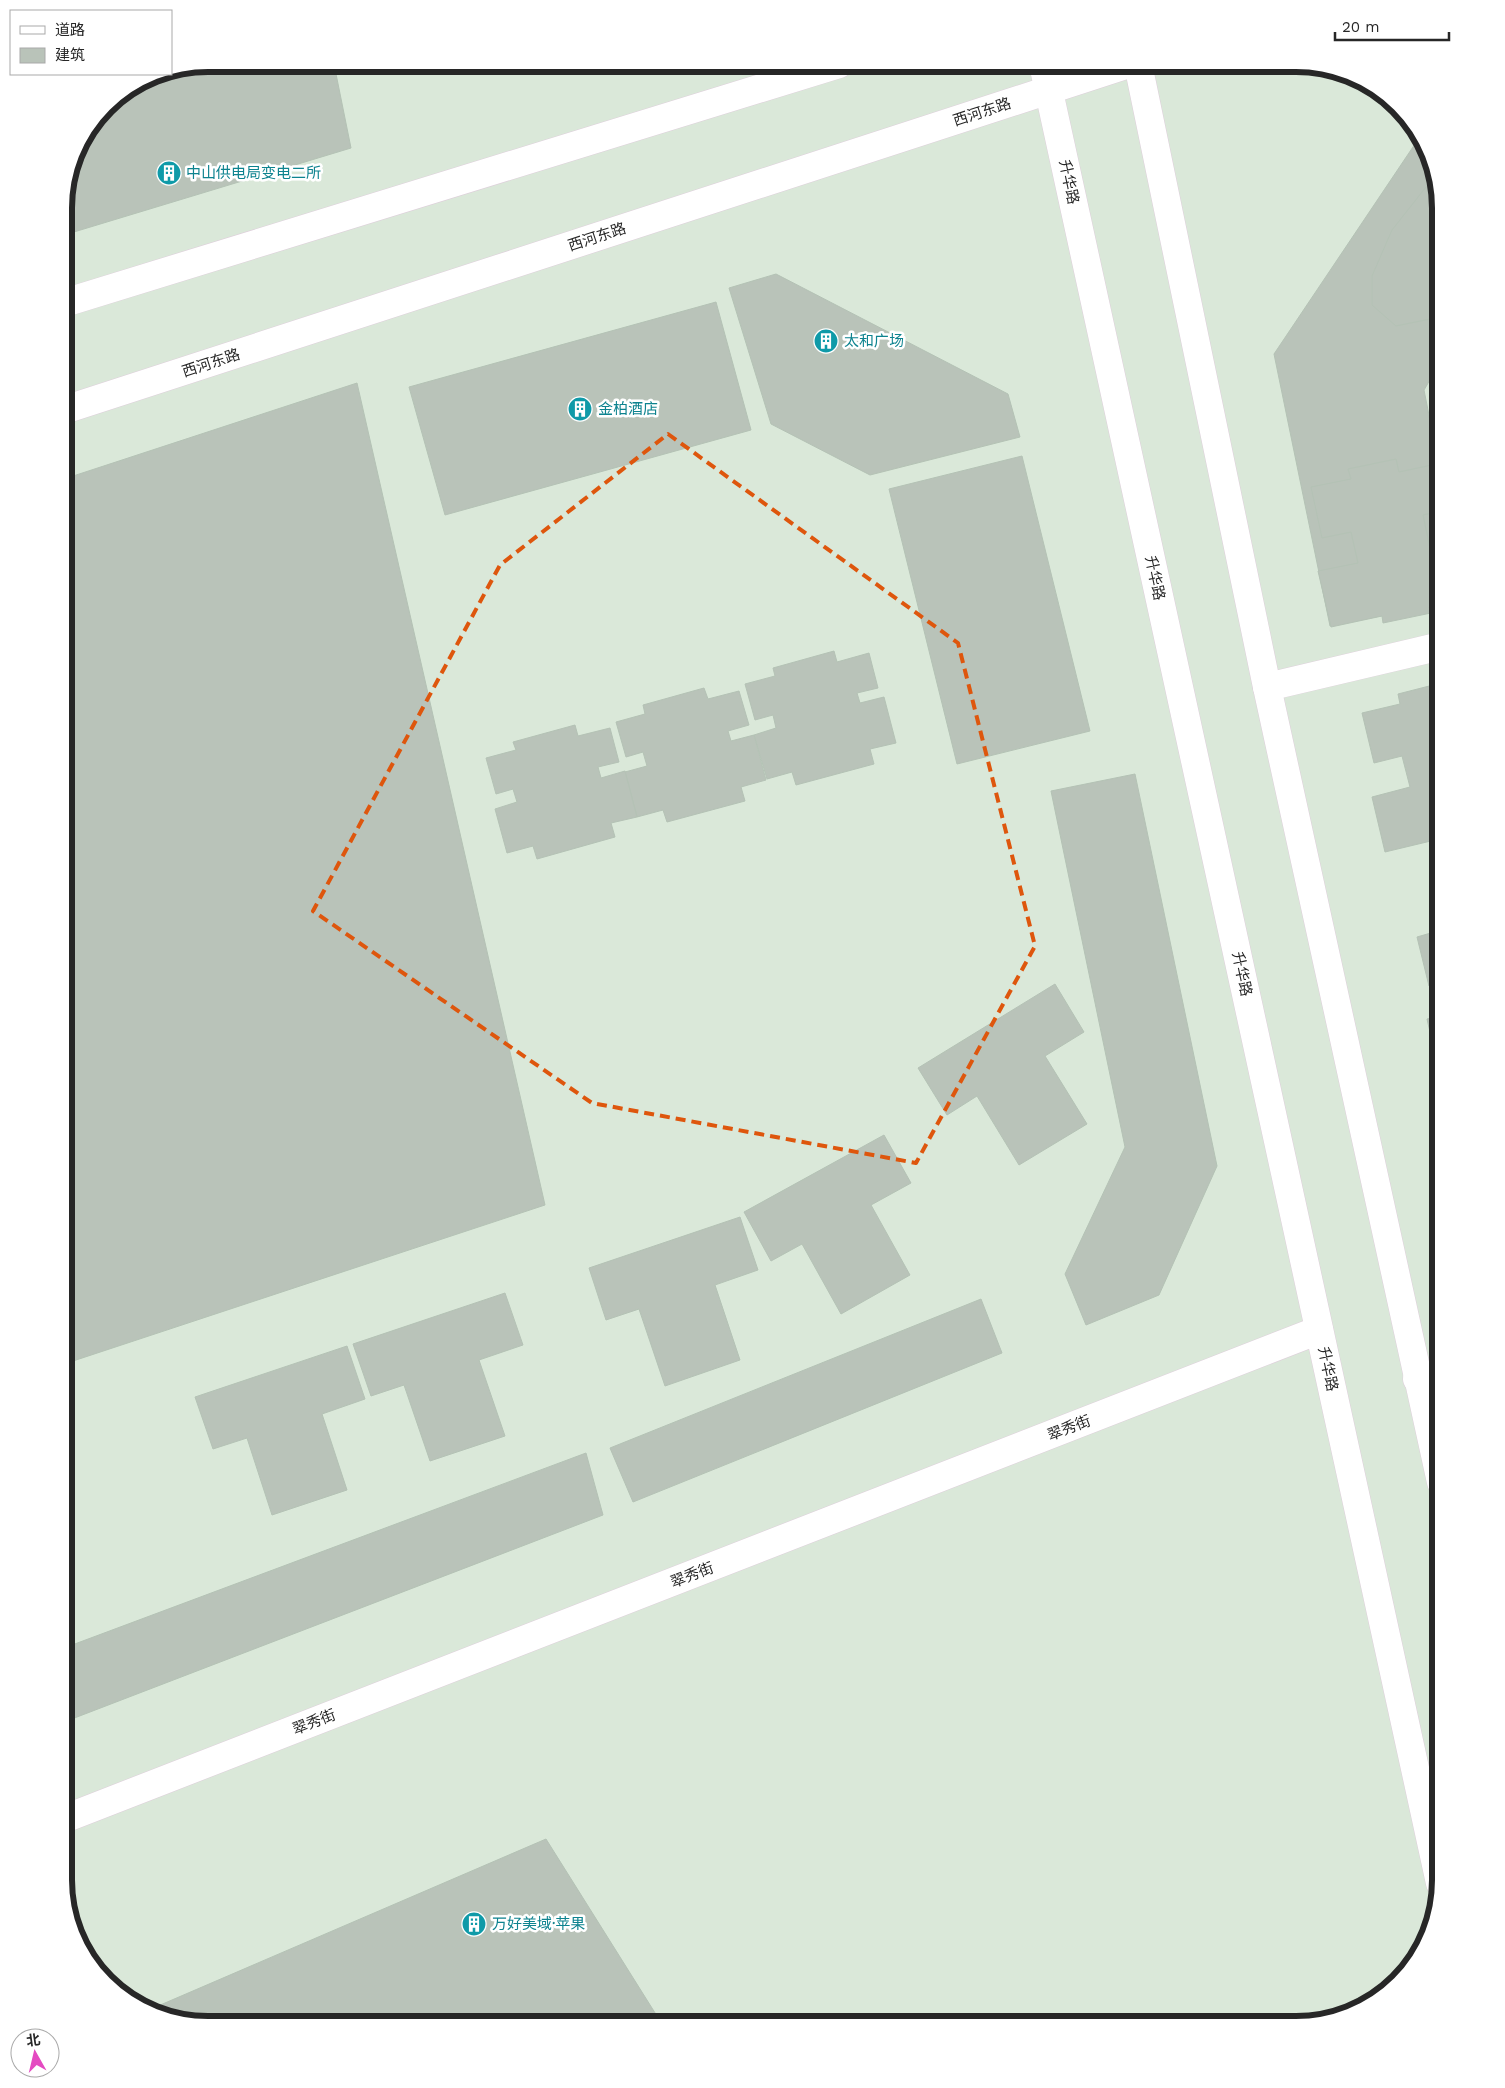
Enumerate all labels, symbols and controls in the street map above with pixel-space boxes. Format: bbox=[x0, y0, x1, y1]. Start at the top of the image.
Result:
legend bbox=[10, 10, 172, 75]
scale bar bbox=[1335, 10, 1449, 42]
text: 20 m bbox=[1342, 18, 1380, 36]
text: 道路 bbox=[55, 21, 85, 39]
text: 建筑 bbox=[55, 46, 85, 64]
street label: 西河东路 bbox=[951, 94, 1013, 130]
street label: 升华路 bbox=[1056, 158, 1082, 206]
building icon: 中山供电局变电二所 bbox=[156, 160, 182, 186]
place label: 中山供电局变电二所 bbox=[186, 164, 321, 182]
street label: 西河东路 bbox=[566, 219, 628, 255]
building icon: 太和广场 bbox=[813, 328, 839, 354]
place label: 太和广场 bbox=[844, 332, 904, 350]
street label: 西河东路 bbox=[180, 345, 242, 381]
building icon: 金柏酒店 bbox=[567, 396, 593, 422]
place label: 金柏酒店 bbox=[598, 400, 658, 418]
street label: 升华路 bbox=[1142, 554, 1168, 602]
street label: 升华路 bbox=[1229, 950, 1255, 998]
street label: 升华路 bbox=[1315, 1345, 1341, 1393]
street label: 翠秀街 bbox=[1045, 1412, 1093, 1444]
street label: 翠秀街 bbox=[668, 1559, 716, 1591]
street label: 翠秀街 bbox=[290, 1706, 338, 1738]
building icon: 万好美域·苹果 bbox=[461, 1911, 487, 1937]
place label: 万好美域·苹果 bbox=[492, 1915, 585, 1933]
north arrow bbox=[10, 2028, 60, 2078]
text: 北 bbox=[25, 2031, 41, 2049]

